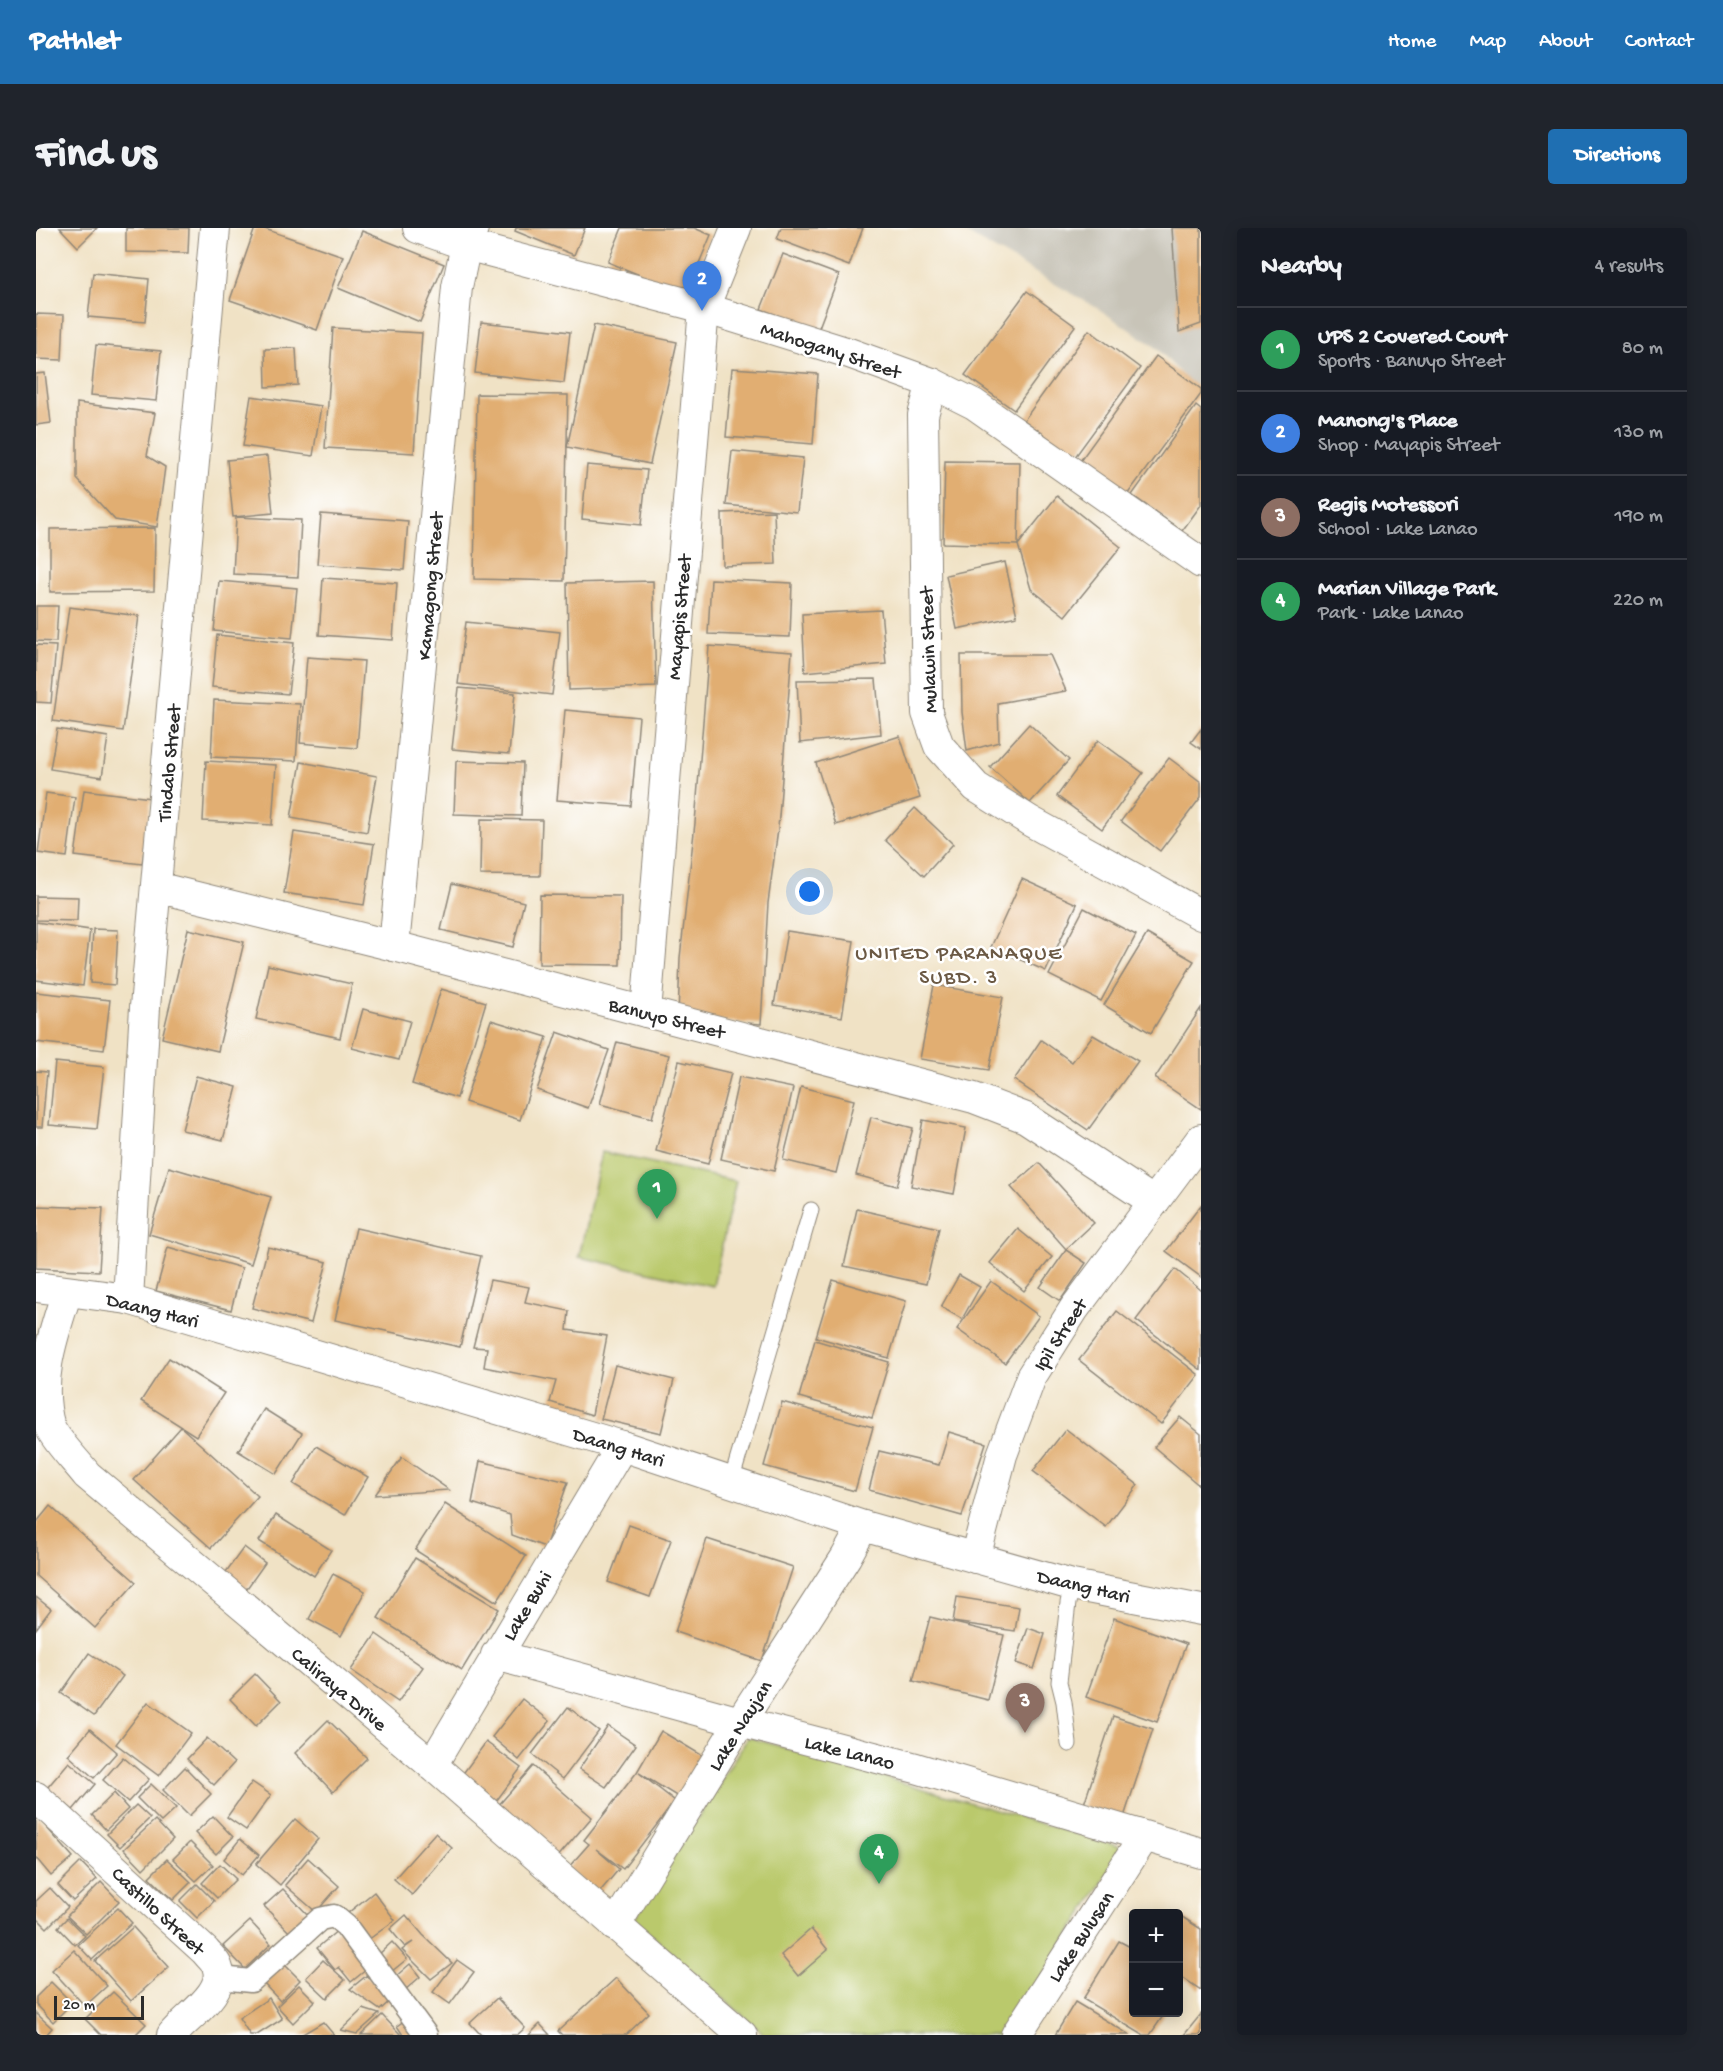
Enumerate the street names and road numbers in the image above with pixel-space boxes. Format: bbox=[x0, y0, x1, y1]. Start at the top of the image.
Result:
street label: Mahogany Street bbox=[757, 319, 905, 386]
street label: Kamagong Street bbox=[415, 510, 451, 661]
street label: Mayapis Street bbox=[665, 552, 699, 681]
street label: Mulawin Street bbox=[917, 585, 944, 713]
street label: Tindalo Street bbox=[155, 702, 188, 824]
street label: Banuyo Street bbox=[605, 995, 728, 1046]
street label: Daang Hari bbox=[101, 1289, 201, 1335]
street label: Ipil Street bbox=[1030, 1294, 1095, 1376]
street label: Daang Hari bbox=[567, 1424, 667, 1474]
street label: Daang Hari bbox=[1032, 1566, 1132, 1610]
street label: Lake Buhi bbox=[499, 1568, 559, 1646]
street label: Caliraya Drive bbox=[285, 1644, 391, 1738]
street label: Lake Naujan bbox=[705, 1677, 779, 1776]
street label: Lake Lanao bbox=[802, 1732, 896, 1777]
street label: Castillo Street bbox=[105, 1864, 209, 1963]
street label: Lake Bulusan bbox=[1045, 1888, 1121, 1988]

